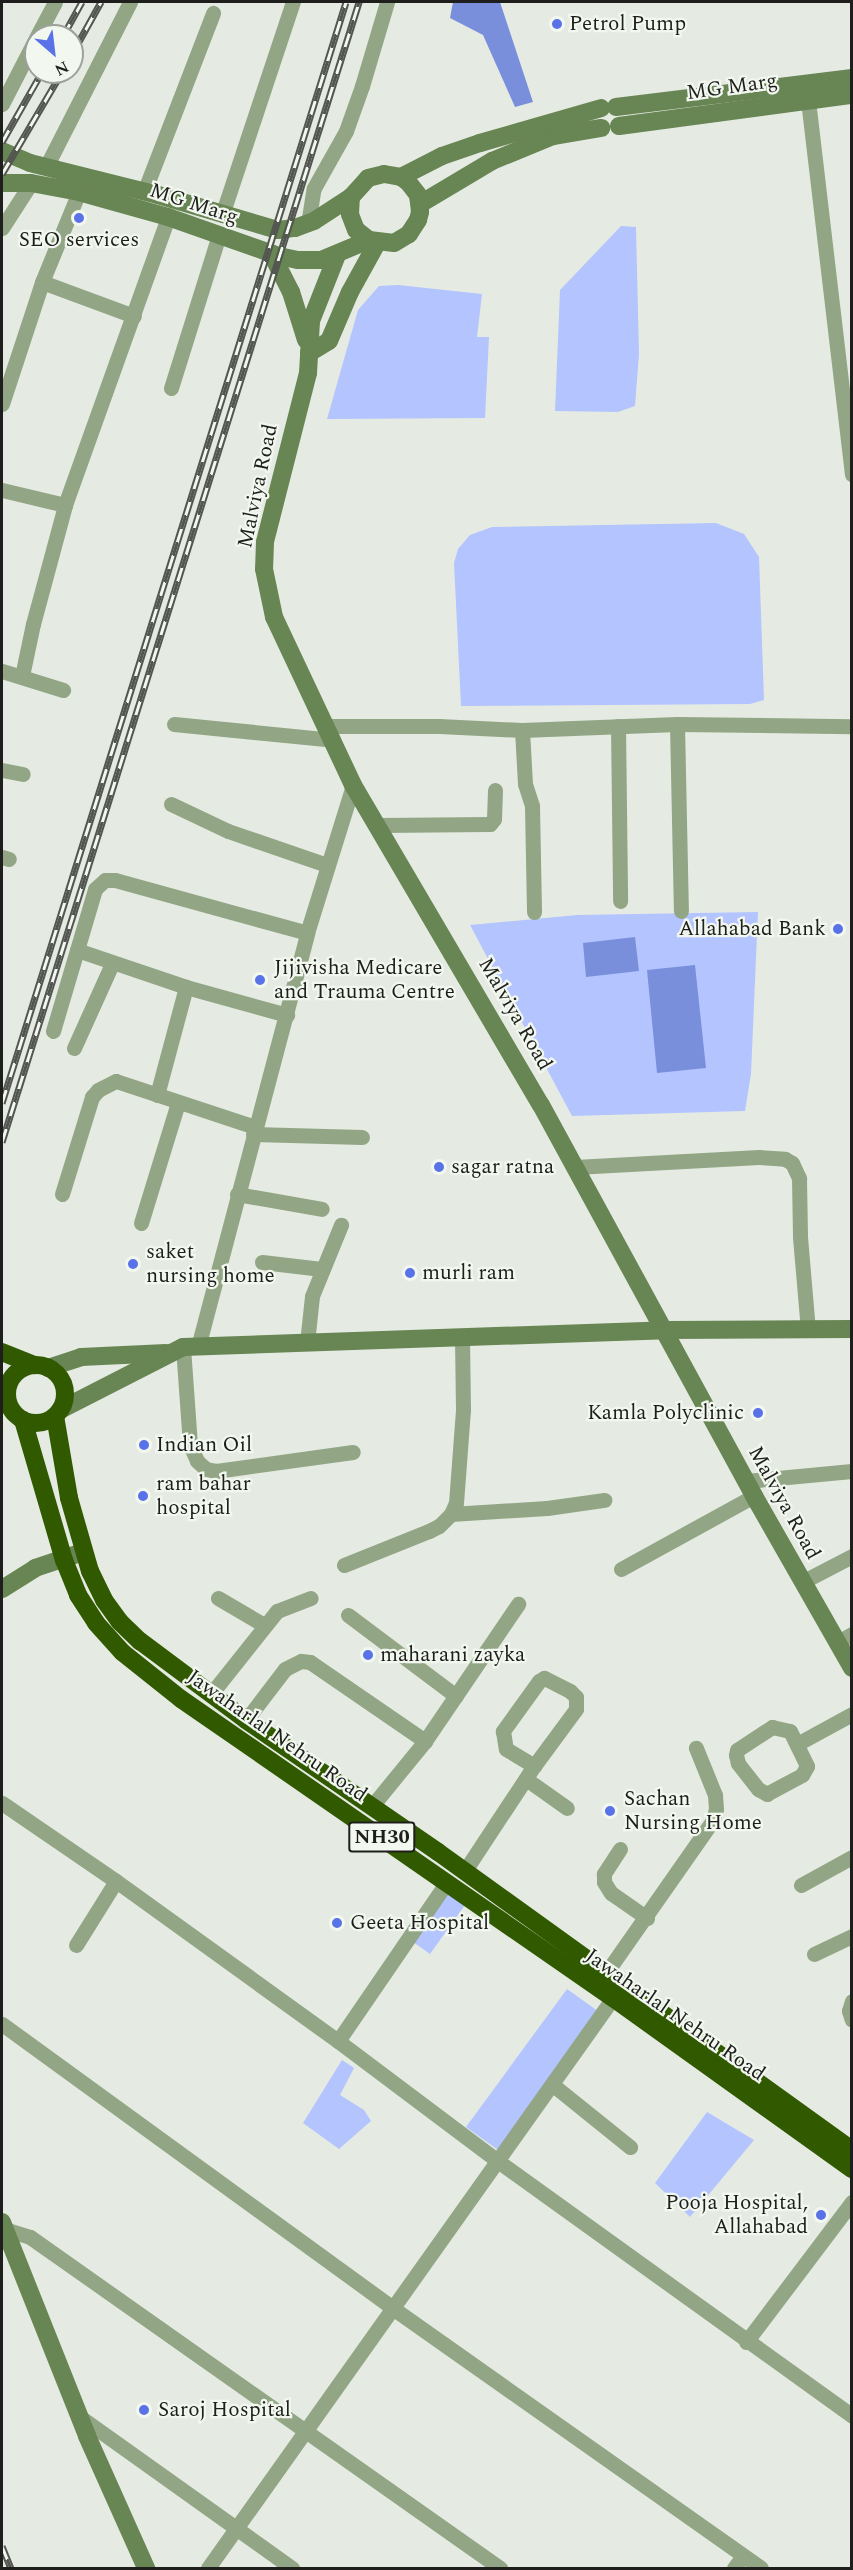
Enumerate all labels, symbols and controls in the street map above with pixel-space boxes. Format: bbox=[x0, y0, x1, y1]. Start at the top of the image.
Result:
place label: Petrol Pump bbox=[569, 11, 686, 37]
marker: Petrol Pump bbox=[550, 17, 564, 31]
north arrow bbox=[24, 24, 84, 84]
text: N bbox=[50, 54, 73, 82]
street label: MG Marg bbox=[685, 68, 779, 106]
street label: MG Marg bbox=[147, 178, 241, 230]
marker: SEO services bbox=[72, 211, 86, 225]
place label: SEO services bbox=[19, 227, 139, 253]
street label: Malviya Road bbox=[233, 422, 283, 550]
place label: Allahabad Bank bbox=[679, 916, 826, 942]
marker: Allahabad Bank bbox=[831, 922, 845, 936]
street label: Malviya Road bbox=[473, 953, 557, 1075]
place label: Jijivisha Medicare and Trauma Centre bbox=[274, 955, 455, 1005]
marker: Jijivisha Medicare and Trauma Centre bbox=[251, 971, 269, 989]
place label: sagar ratna bbox=[451, 1154, 554, 1180]
marker: sagar ratna bbox=[432, 1160, 446, 1174]
place label: saket nursing home bbox=[146, 1239, 275, 1289]
marker: saket nursing home bbox=[124, 1255, 142, 1273]
place label: murli ram bbox=[422, 1260, 515, 1286]
marker: murli ram bbox=[403, 1266, 417, 1280]
place label: Kamla Polyclinic bbox=[587, 1400, 744, 1426]
marker: Kamla Polyclinic bbox=[749, 1404, 767, 1422]
place label: Indian Oil bbox=[156, 1432, 252, 1458]
marker: Indian Oil bbox=[137, 1438, 151, 1452]
street label: Malviya Road bbox=[742, 1442, 826, 1564]
place label: ram bahar hospital bbox=[156, 1471, 251, 1521]
marker: ram bahar hospital bbox=[134, 1487, 152, 1505]
place label: maharani zayka bbox=[380, 1642, 525, 1668]
marker: maharani zayka bbox=[361, 1648, 375, 1662]
street label: Jawaharlal Nehru Road bbox=[182, 1664, 372, 1808]
place label: Sachan Nursing Home bbox=[624, 1786, 762, 1836]
marker: Sachan Nursing Home bbox=[601, 1802, 619, 1820]
road number: NH30 bbox=[348, 1820, 416, 1854]
place label: Geeta Hospital bbox=[350, 1910, 489, 1936]
marker: Geeta Hospital bbox=[328, 1914, 346, 1932]
street label: Jawaharlal Nehru Road bbox=[580, 1943, 770, 2087]
place label: Pooja Hospital, Allahabad bbox=[665, 2190, 808, 2240]
marker: Pooja Hospital, Allahabad bbox=[812, 2206, 830, 2224]
place label: Saroj Hospital bbox=[158, 2397, 291, 2423]
marker: Saroj Hospital bbox=[135, 2401, 153, 2419]

